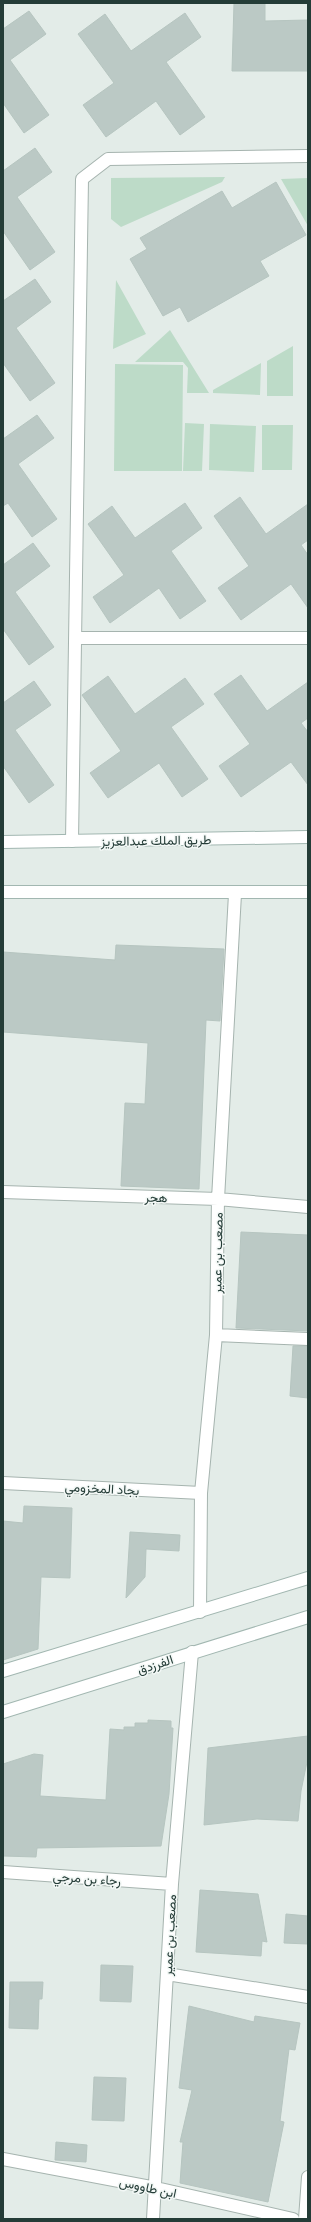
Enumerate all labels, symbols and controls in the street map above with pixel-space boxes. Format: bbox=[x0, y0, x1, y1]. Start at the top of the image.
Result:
street label: طريق الملك عبدالعزيز bbox=[99, 831, 212, 850]
street label: هجر bbox=[143, 1189, 168, 1206]
street label: مصعب بن عمير bbox=[208, 1212, 227, 1295]
street label: بجاد المخزومي bbox=[64, 1478, 140, 1501]
street label: الفرزدق bbox=[135, 1651, 175, 1678]
street label: رجاء بن مرجي bbox=[52, 1868, 122, 1891]
street label: مصعب بن عمير bbox=[159, 1894, 180, 1977]
street label: ابن طاووس bbox=[118, 2173, 178, 2202]

